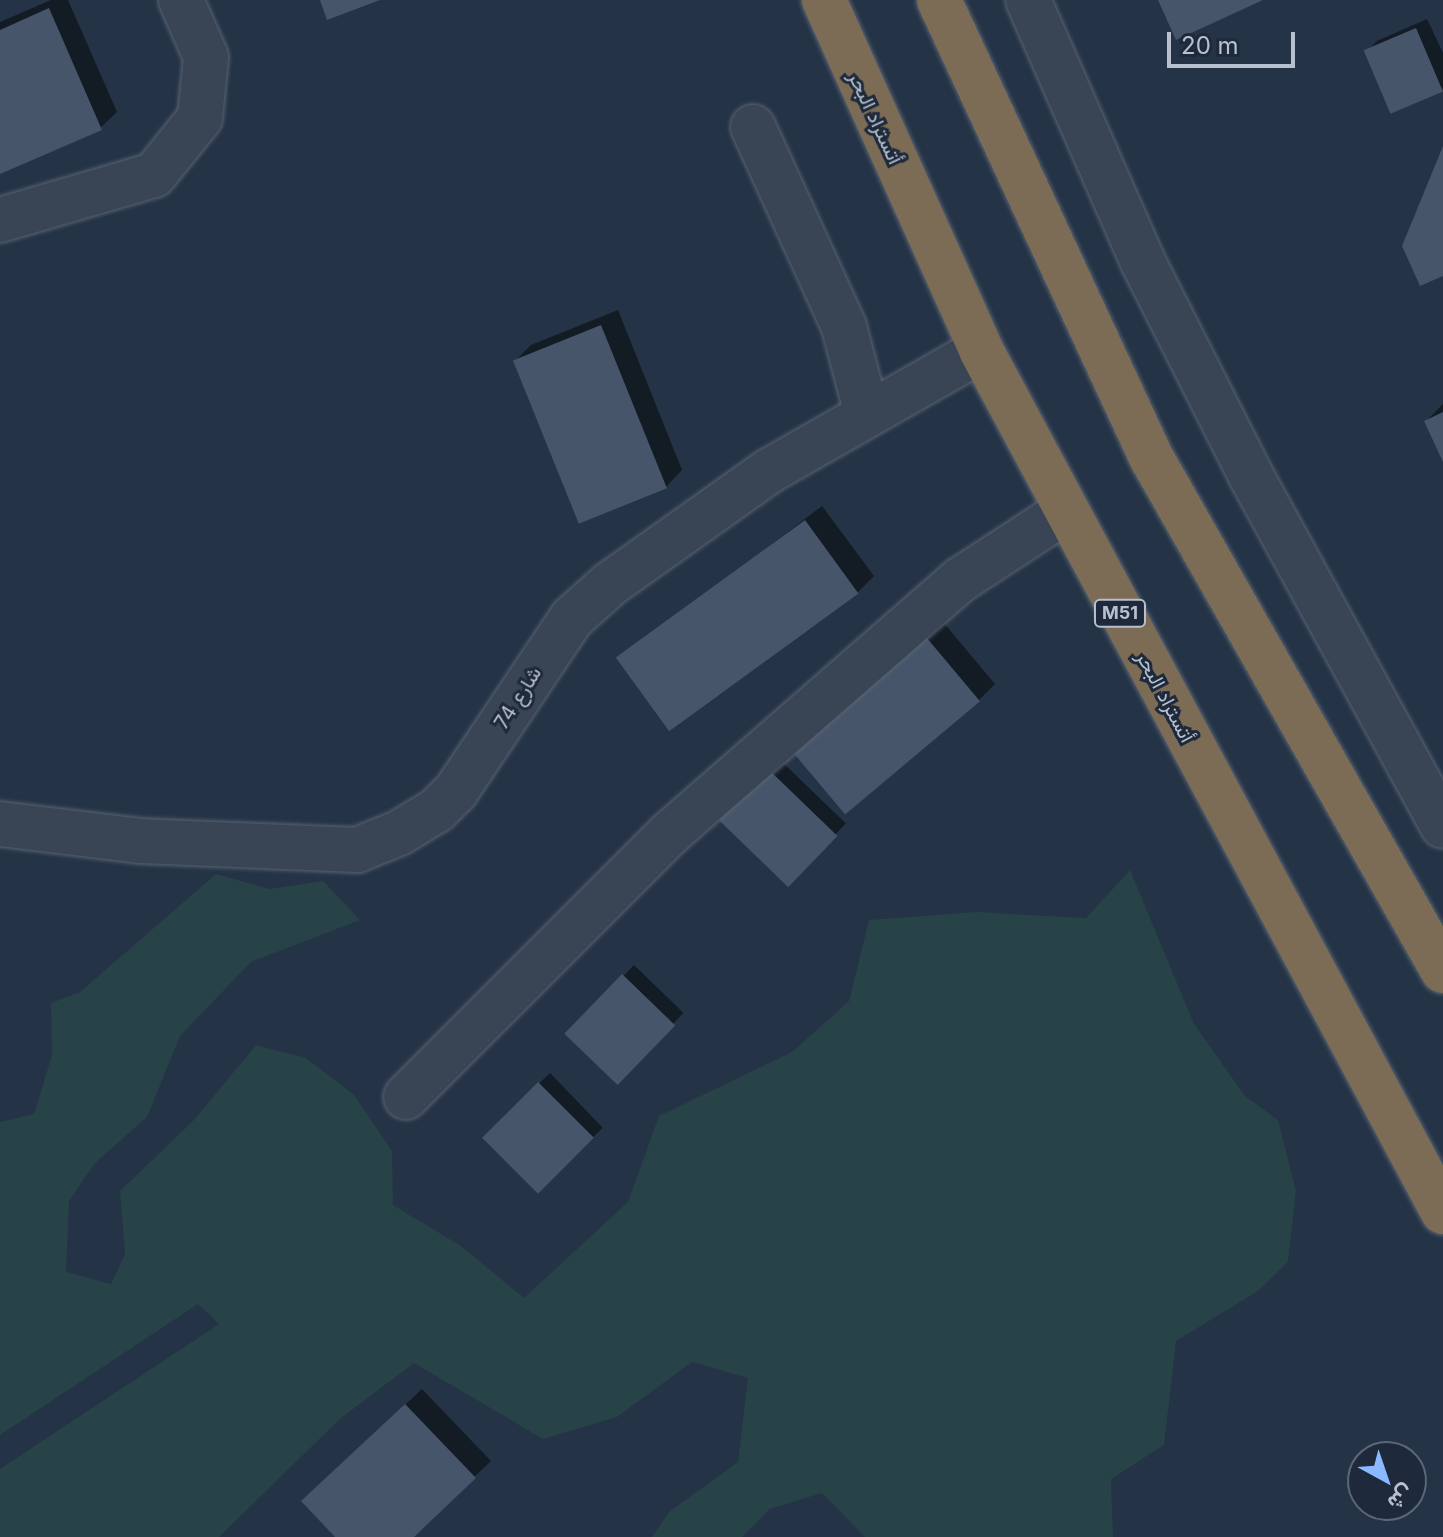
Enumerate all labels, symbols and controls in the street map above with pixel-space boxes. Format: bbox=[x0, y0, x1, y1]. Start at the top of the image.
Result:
scale bar bbox=[1171, 16, 1299, 66]
text: 20 m bbox=[1181, 31, 1239, 60]
street label: أتستراد البحر bbox=[843, 68, 907, 168]
road number: M51 bbox=[1092, 599, 1148, 627]
street label: أتستراد البحر bbox=[1131, 647, 1199, 747]
street label: شارع 74 bbox=[490, 662, 546, 734]
north arrow bbox=[1347, 1441, 1427, 1521]
text: ش bbox=[1383, 1479, 1420, 1516]

